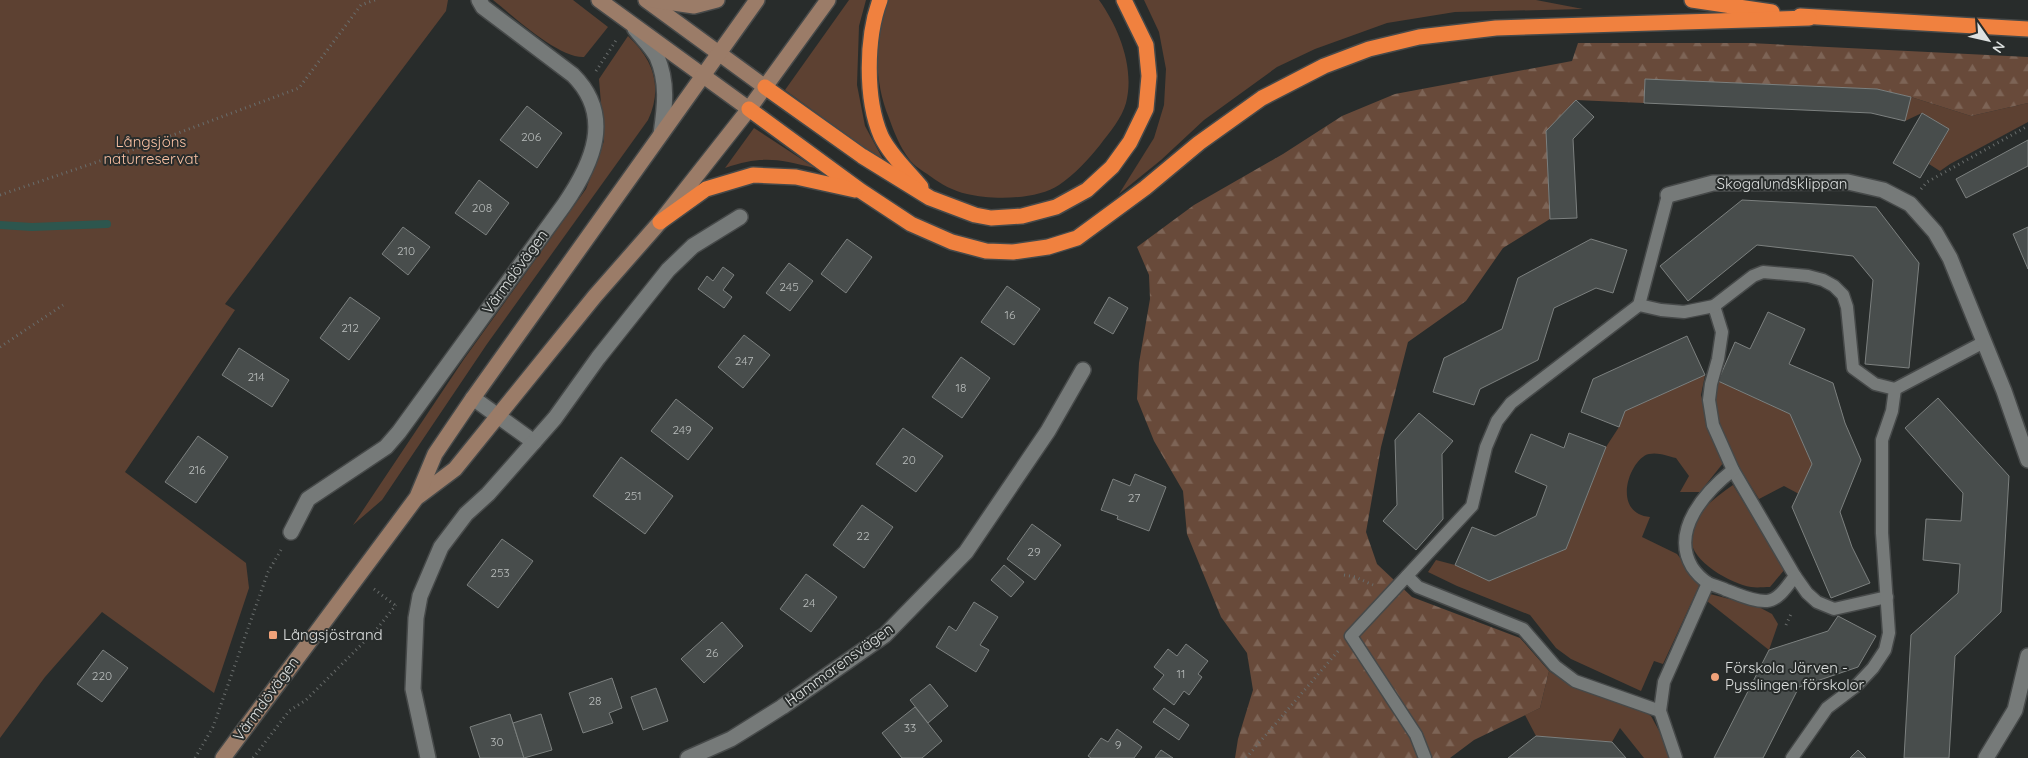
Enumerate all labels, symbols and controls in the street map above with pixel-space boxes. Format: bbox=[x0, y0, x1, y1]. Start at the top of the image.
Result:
north arrow bbox=[1963, 15, 2013, 65]
text: N bbox=[1988, 38, 2009, 57]
house number: 206 bbox=[521, 129, 542, 144]
park label: Långsjöns naturreservat bbox=[103, 132, 199, 168]
street label: Skogalundsklippan bbox=[1717, 174, 1847, 193]
house number: 208 bbox=[472, 200, 492, 215]
street label: Värmdövägen bbox=[478, 226, 552, 318]
house number: 210 bbox=[397, 243, 415, 258]
house number: 245 bbox=[779, 279, 799, 294]
house number: 16 bbox=[1005, 307, 1016, 322]
house number: 212 bbox=[341, 320, 359, 335]
house number: 247 bbox=[735, 353, 753, 368]
house number: 214 bbox=[247, 369, 265, 384]
house number: 18 bbox=[956, 380, 966, 395]
house number: 249 bbox=[672, 422, 692, 437]
house number: 20 bbox=[902, 452, 916, 467]
house number: 216 bbox=[188, 462, 206, 477]
house number: 251 bbox=[624, 488, 642, 503]
house number: 27 bbox=[1128, 490, 1140, 505]
house number: 22 bbox=[856, 528, 870, 543]
house number: 29 bbox=[1027, 544, 1041, 559]
house number: 253 bbox=[490, 565, 510, 580]
house number: 24 bbox=[803, 595, 815, 610]
street label: Hammarensvägen bbox=[781, 619, 897, 710]
place label: Långsjöstrand bbox=[283, 625, 383, 644]
marker: Långsjöstrand bbox=[267, 629, 279, 641]
house number: 26 bbox=[705, 645, 719, 660]
street label: Värmdövägen bbox=[229, 653, 303, 745]
place label: Förskola Järven - Pysslingen förskolor bbox=[1725, 658, 1865, 694]
house number: 11 bbox=[1177, 666, 1185, 681]
house number: 220 bbox=[92, 668, 112, 683]
marker: Förskola Järven - Pysslingen förskolor bbox=[1709, 671, 1721, 683]
house number: 28 bbox=[588, 693, 602, 708]
house number: 33 bbox=[904, 720, 916, 735]
house number: 30 bbox=[490, 734, 504, 749]
house number: 9 bbox=[1115, 737, 1122, 752]

